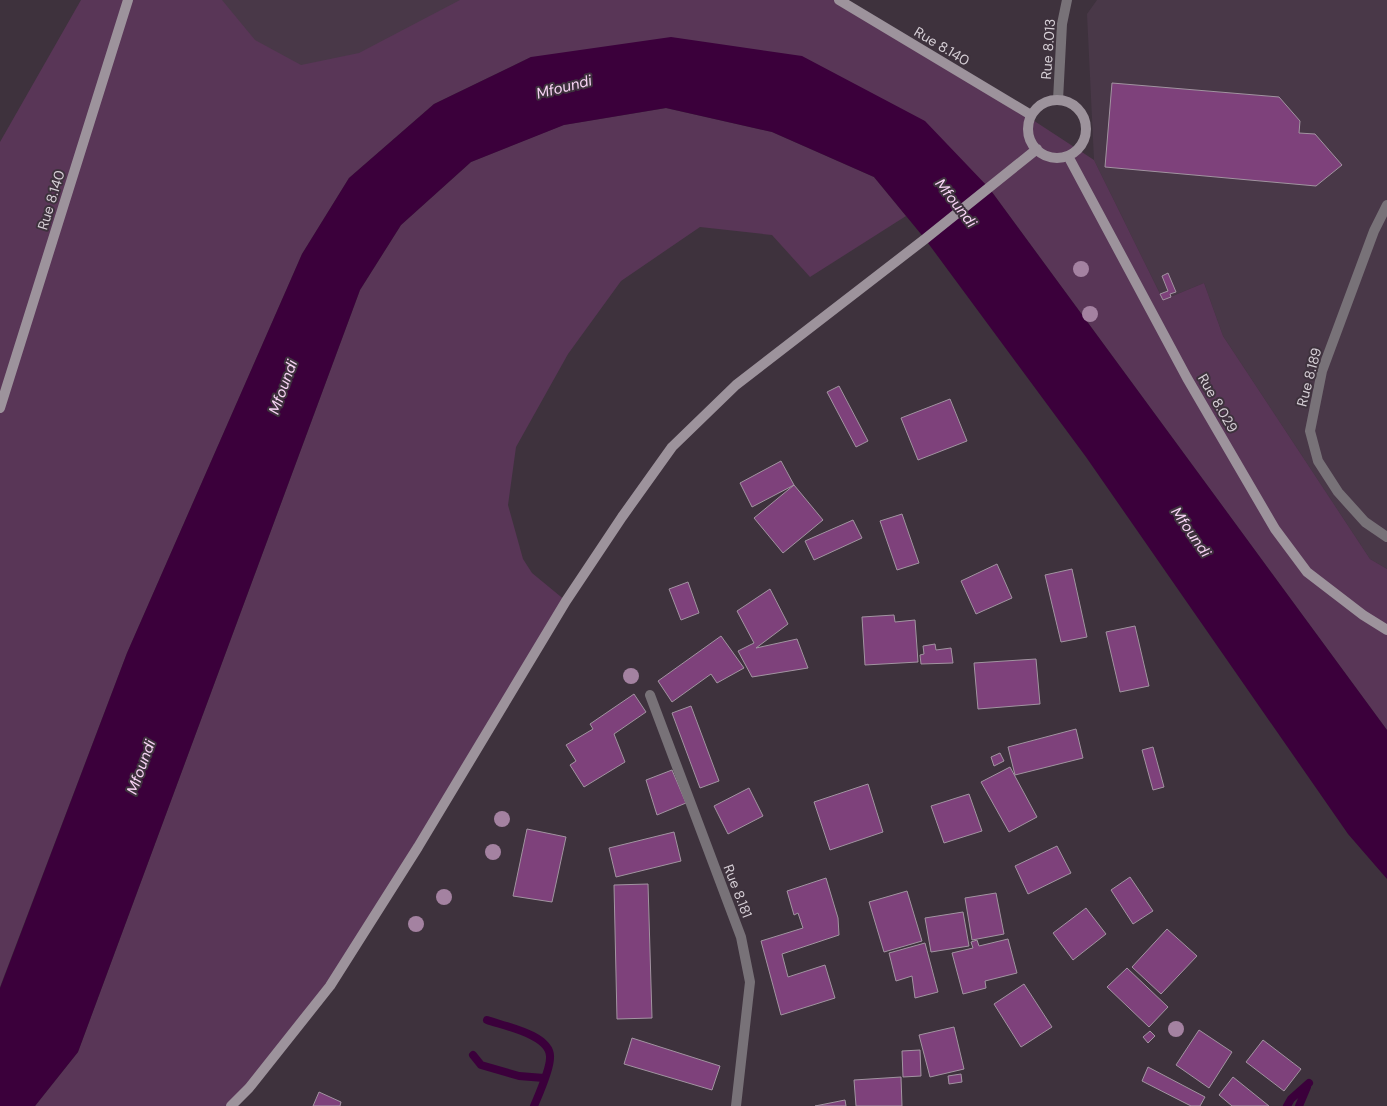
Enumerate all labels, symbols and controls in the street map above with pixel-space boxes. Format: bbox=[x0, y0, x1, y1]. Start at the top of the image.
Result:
street label: Rue 8.013 bbox=[1037, 18, 1059, 80]
street label: Rue 8.140 bbox=[911, 22, 973, 70]
water label: Mfoundi bbox=[534, 70, 594, 104]
street label: Rue 8.140 bbox=[33, 168, 69, 232]
water label: Mfoundi bbox=[931, 174, 982, 232]
street label: Rue 8.189 bbox=[1293, 345, 1326, 408]
water label: Mfoundi bbox=[264, 357, 302, 417]
street label: Rue 8.029 bbox=[1194, 370, 1242, 436]
water label: Mfoundi bbox=[1167, 503, 1216, 561]
water label: Mfoundi bbox=[122, 737, 160, 797]
street label: Rue 8.181 bbox=[720, 862, 756, 920]

